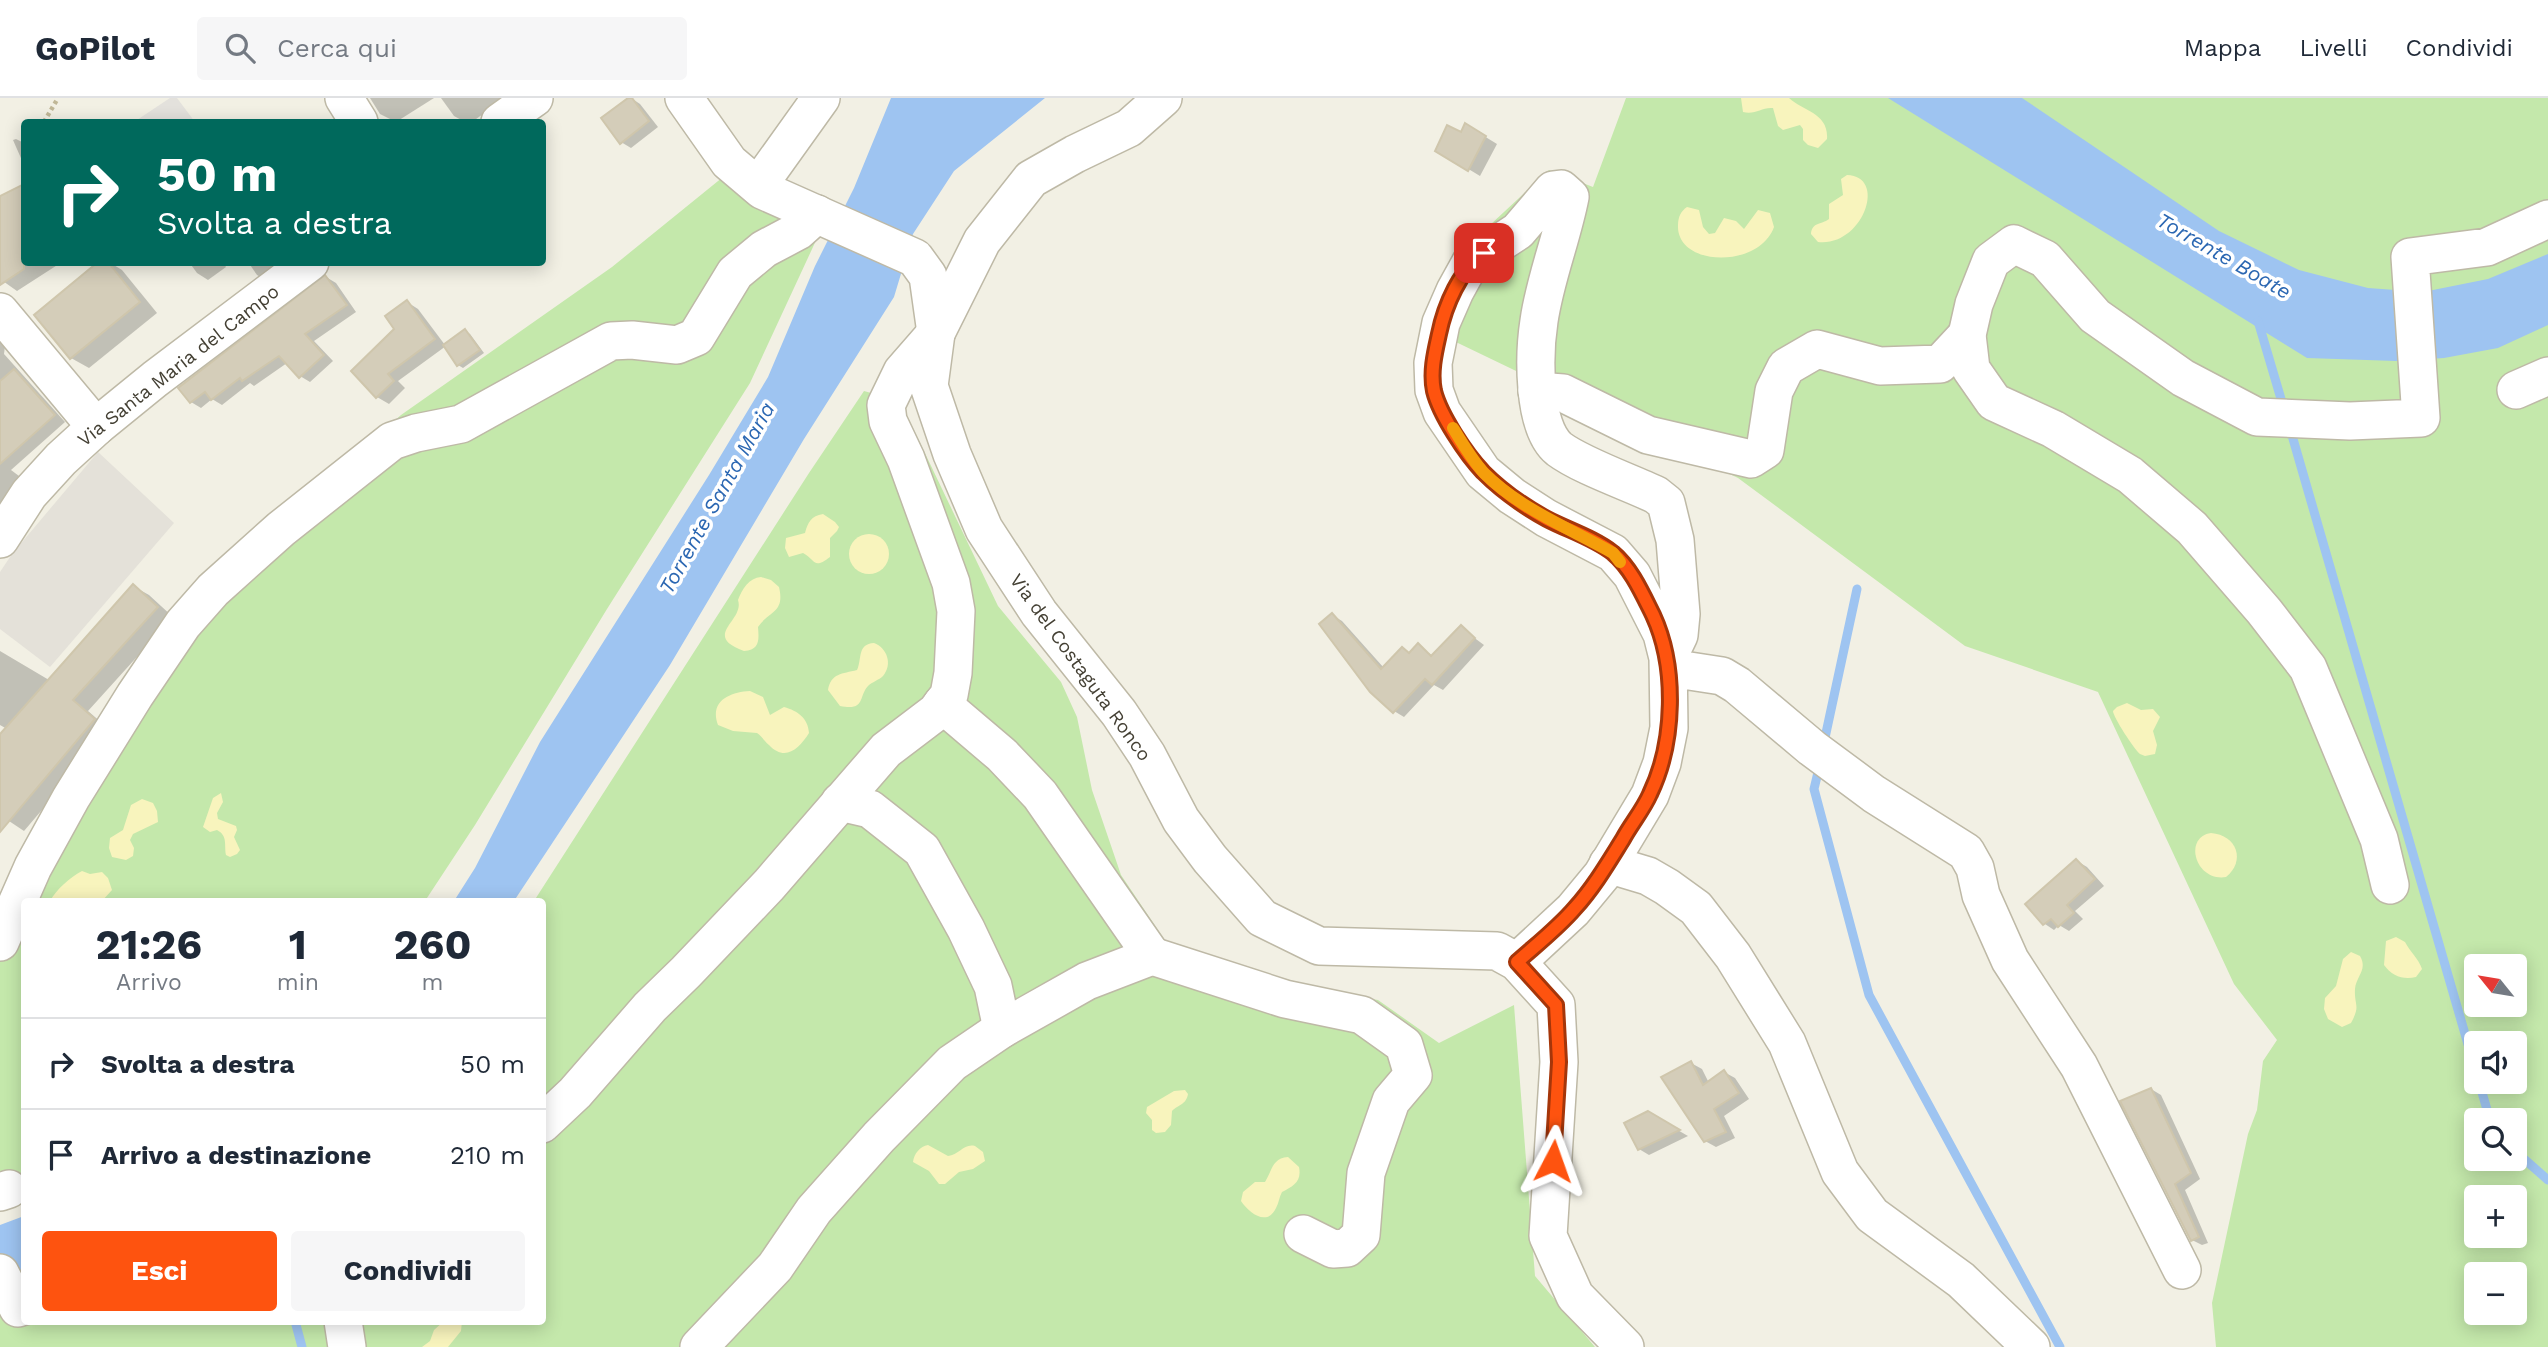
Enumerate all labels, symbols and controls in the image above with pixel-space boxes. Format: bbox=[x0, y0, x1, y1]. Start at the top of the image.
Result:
search box bbox=[197, 17, 687, 80]
text: GoPilot bbox=[35, 29, 155, 68]
icon: search bbox=[221, 29, 259, 67]
text: Cerca qui bbox=[277, 33, 397, 63]
text: Mappa bbox=[2184, 34, 2261, 62]
text: Livelli bbox=[2299, 34, 2368, 62]
text: Condividi bbox=[2406, 34, 2513, 62]
text: 50 m bbox=[157, 145, 277, 203]
icon: right bbox=[42, 147, 133, 238]
text: Svolta a destra bbox=[157, 204, 392, 242]
water label: Torrente Boate bbox=[2153, 207, 2296, 304]
pin bbox=[1454, 223, 1514, 283]
icon: arrive bbox=[1465, 234, 1503, 272]
street label: Via Santa Maria del Campo bbox=[73, 280, 284, 451]
water label: Torrente Santa Maria bbox=[654, 398, 780, 598]
street label: Via del Costaguta Ronco bbox=[1005, 569, 1156, 765]
text: 21:26 bbox=[96, 920, 202, 969]
text: 1 bbox=[289, 920, 307, 969]
text: 260 bbox=[394, 920, 471, 969]
north arrow bbox=[2464, 954, 2527, 1017]
map controls bbox=[2464, 954, 2527, 1325]
text: Arrivo bbox=[116, 969, 182, 996]
text: min bbox=[277, 969, 319, 996]
text: m bbox=[422, 969, 443, 996]
button: sound bbox=[2464, 1031, 2527, 1094]
icon: right bbox=[42, 1045, 80, 1083]
text: Svolta a destra bbox=[101, 1049, 294, 1079]
text: 50 m bbox=[460, 1049, 525, 1079]
button: search bbox=[2464, 1108, 2527, 1171]
position arrow bbox=[1516, 1124, 1590, 1198]
icon: arrive bbox=[42, 1136, 80, 1174]
text: Arrivo a destinazione bbox=[101, 1140, 371, 1170]
text: 210 m bbox=[450, 1140, 525, 1170]
button: + bbox=[2464, 1185, 2527, 1248]
button: Esci bbox=[42, 1231, 277, 1311]
button: Condividi bbox=[291, 1231, 525, 1311]
button: − bbox=[2464, 1262, 2527, 1325]

